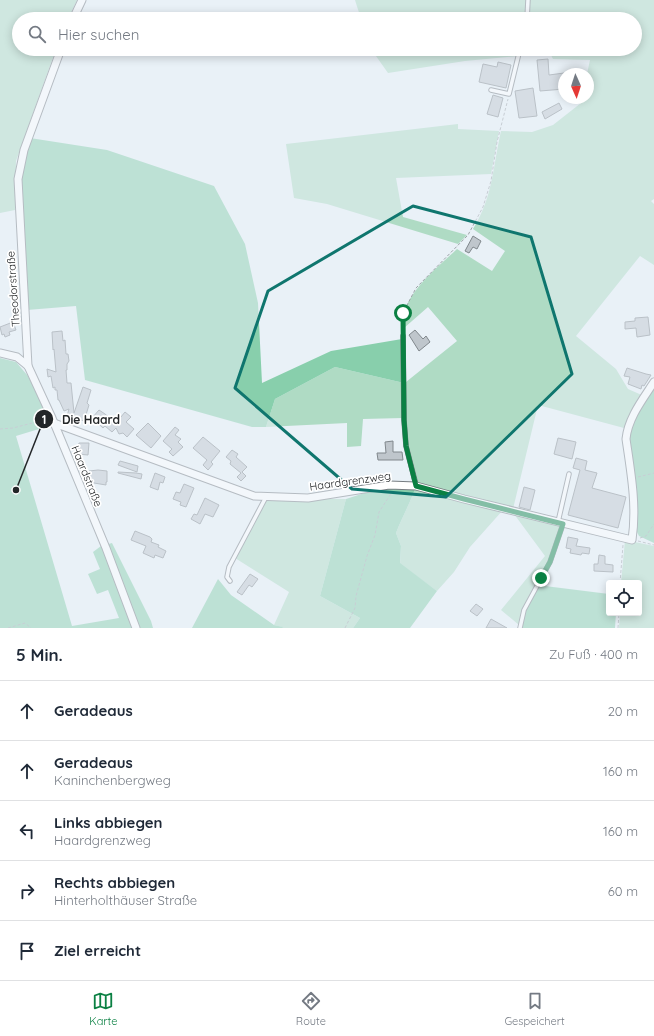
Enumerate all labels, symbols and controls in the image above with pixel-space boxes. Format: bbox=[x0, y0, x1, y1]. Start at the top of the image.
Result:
search box bbox=[12, 12, 642, 56]
icon: search bbox=[26, 23, 48, 45]
text: Hier suchen bbox=[58, 25, 139, 44]
north arrow bbox=[558, 68, 594, 104]
street label: Theodorstraße bbox=[3, 251, 23, 327]
route start bbox=[394, 304, 412, 322]
callout: Die Haard bbox=[34, 407, 128, 431]
text: 1 bbox=[42, 412, 46, 427]
text: Die Haard bbox=[62, 412, 120, 427]
street label: Haardstraße bbox=[68, 443, 106, 509]
street label: Haardgrenzweg bbox=[308, 468, 392, 494]
route end bbox=[532, 569, 550, 587]
map controls bbox=[606, 580, 642, 616]
button: locate bbox=[606, 580, 642, 616]
text: 5 Min. bbox=[16, 644, 63, 665]
text: Zu Fuß · 400 m bbox=[549, 646, 638, 662]
icon: ahead bbox=[16, 700, 38, 722]
text: Geradeaus bbox=[54, 701, 133, 720]
text: 20 m bbox=[608, 703, 638, 719]
text: Geradeaus bbox=[54, 753, 133, 772]
icon: ahead bbox=[16, 760, 38, 782]
text: 160 m bbox=[603, 763, 638, 779]
text: Kaninchenbergweg bbox=[54, 772, 171, 788]
text: Links abbiegen bbox=[54, 813, 162, 832]
icon: left bbox=[16, 820, 38, 842]
text: 160 m bbox=[603, 823, 638, 839]
text: Haardgrenzweg bbox=[54, 832, 151, 848]
text: Rechts abbiegen bbox=[54, 873, 175, 892]
icon: right bbox=[16, 880, 38, 902]
text: 60 m bbox=[608, 883, 638, 899]
text: Hinterholthäuser Straße bbox=[54, 892, 197, 908]
icon: arrive bbox=[16, 940, 38, 962]
text: Ziel erreicht bbox=[54, 941, 141, 960]
tab: Karte bbox=[89, 990, 117, 1028]
tab: Route bbox=[296, 990, 326, 1028]
tab: Gespeichert bbox=[504, 990, 565, 1028]

